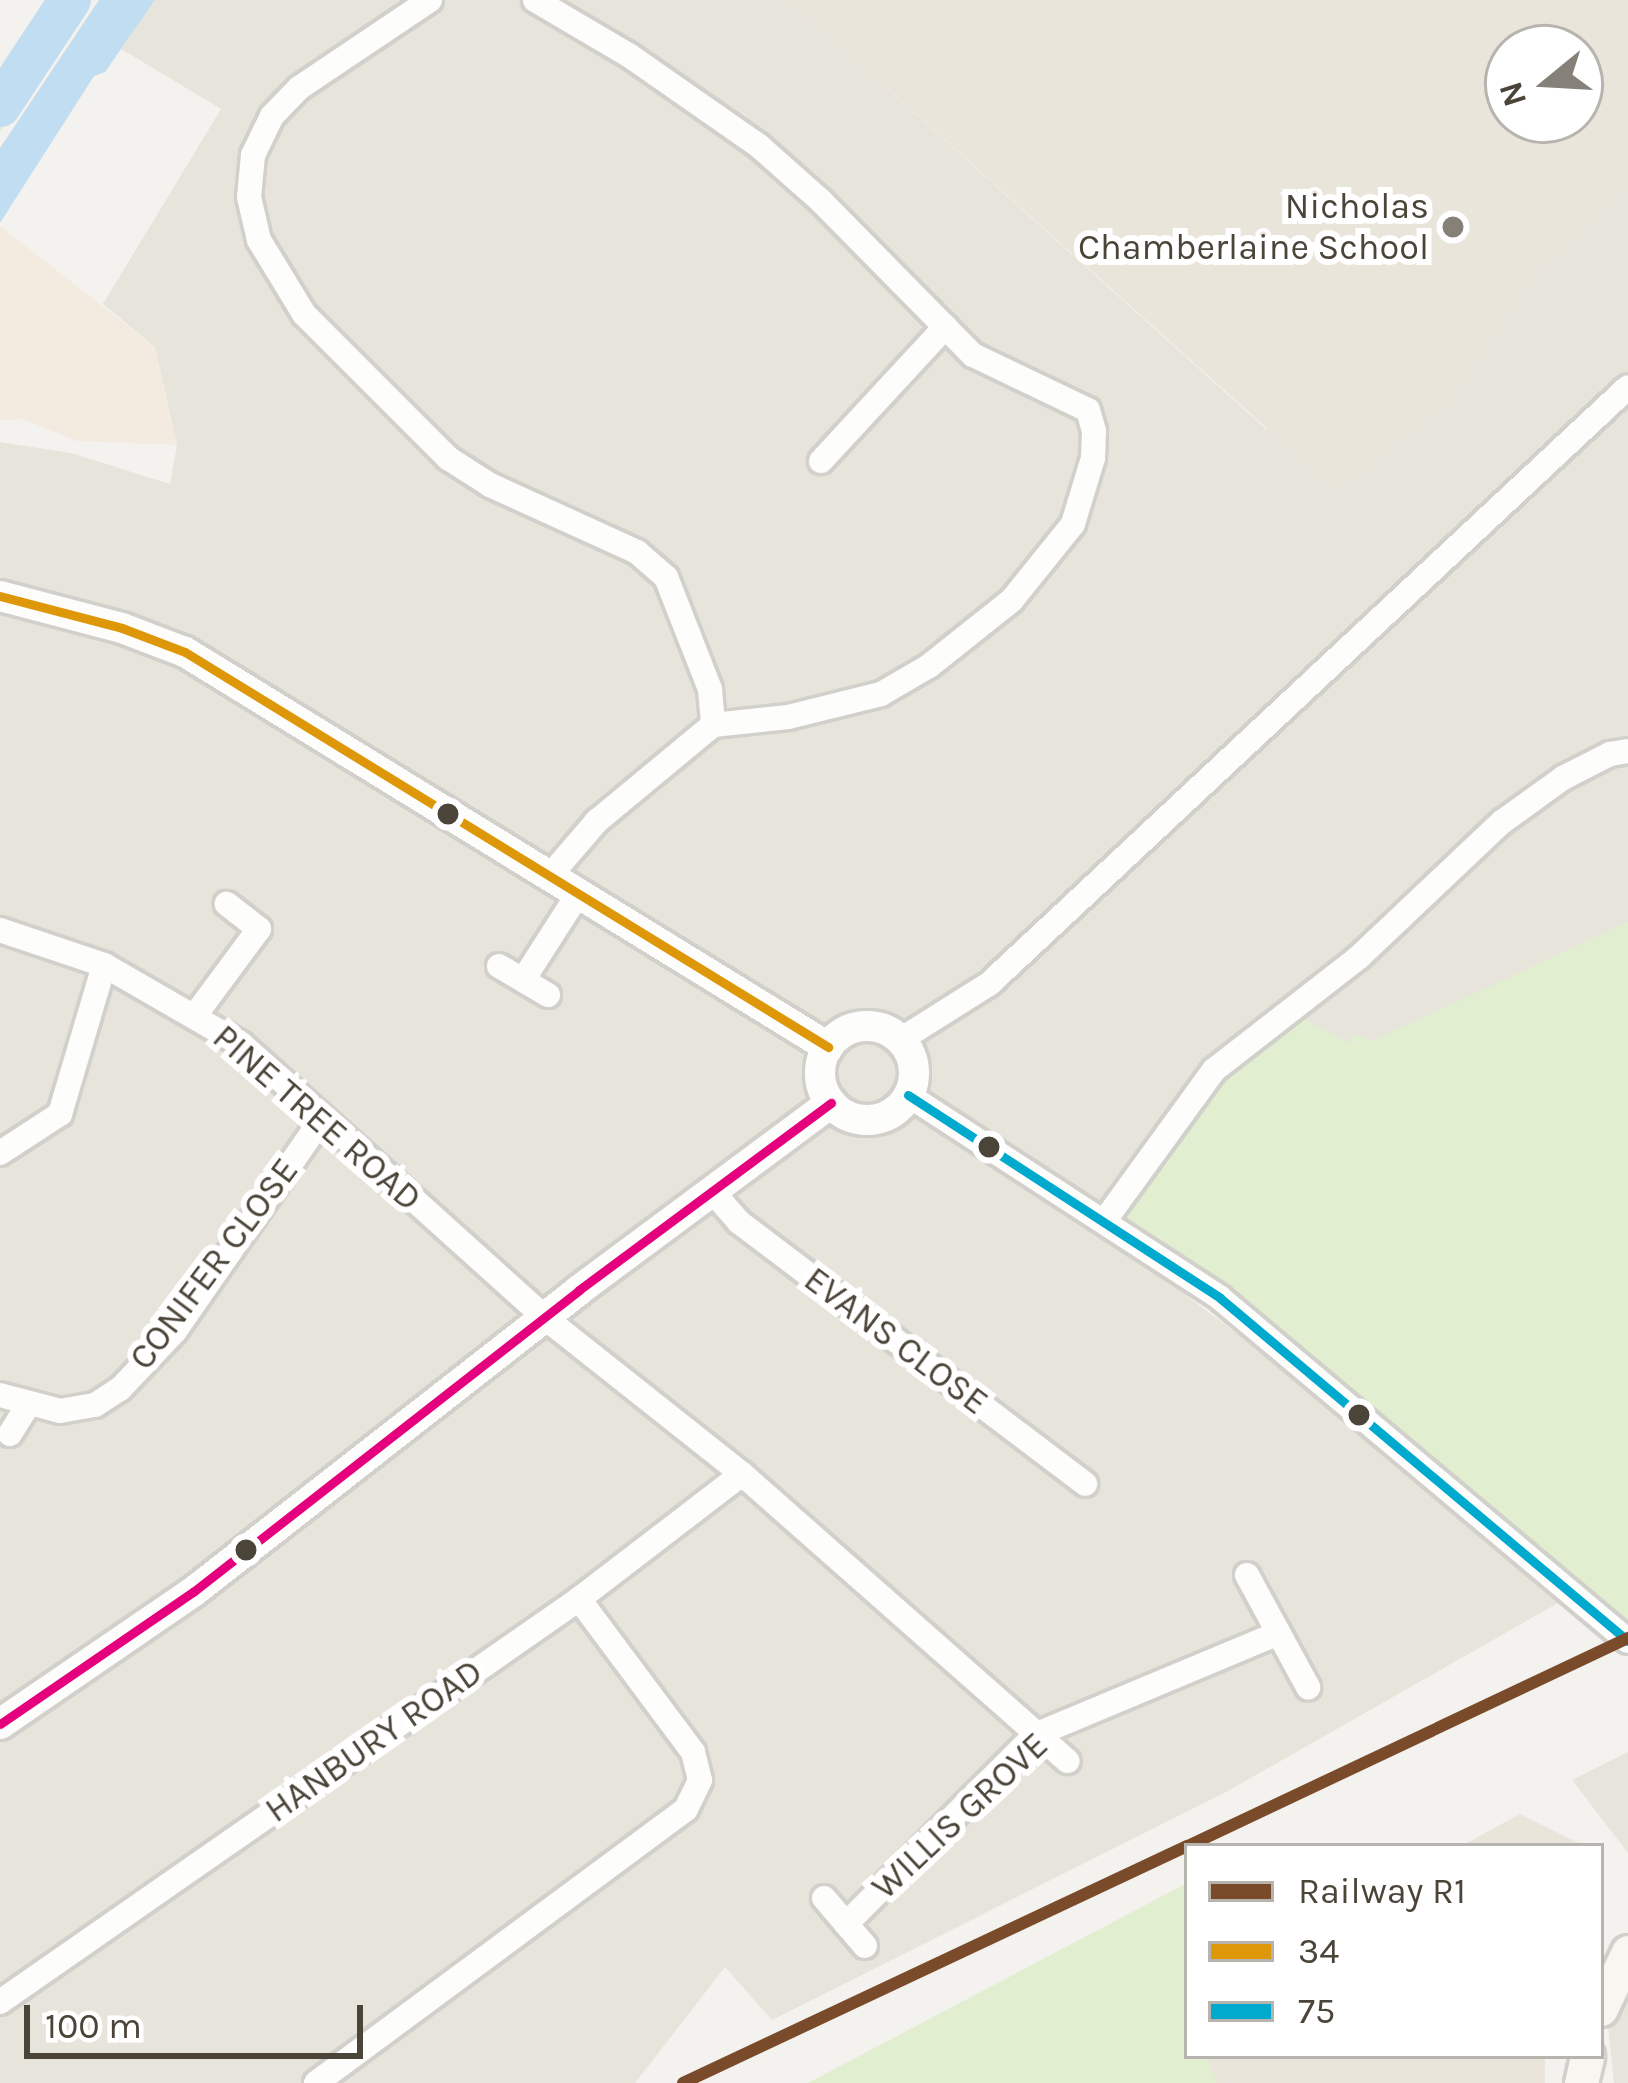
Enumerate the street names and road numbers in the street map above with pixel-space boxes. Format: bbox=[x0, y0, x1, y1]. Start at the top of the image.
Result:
street label: PINE TREE ROAD bbox=[204, 1016, 430, 1220]
street label: CONIFER CLOSE bbox=[120, 1150, 308, 1378]
street label: EVANS CLOSE bbox=[796, 1258, 996, 1424]
street label: HANBURY ROAD bbox=[257, 1650, 491, 1832]
street label: WILLIS GROVE bbox=[863, 1723, 1057, 1909]

